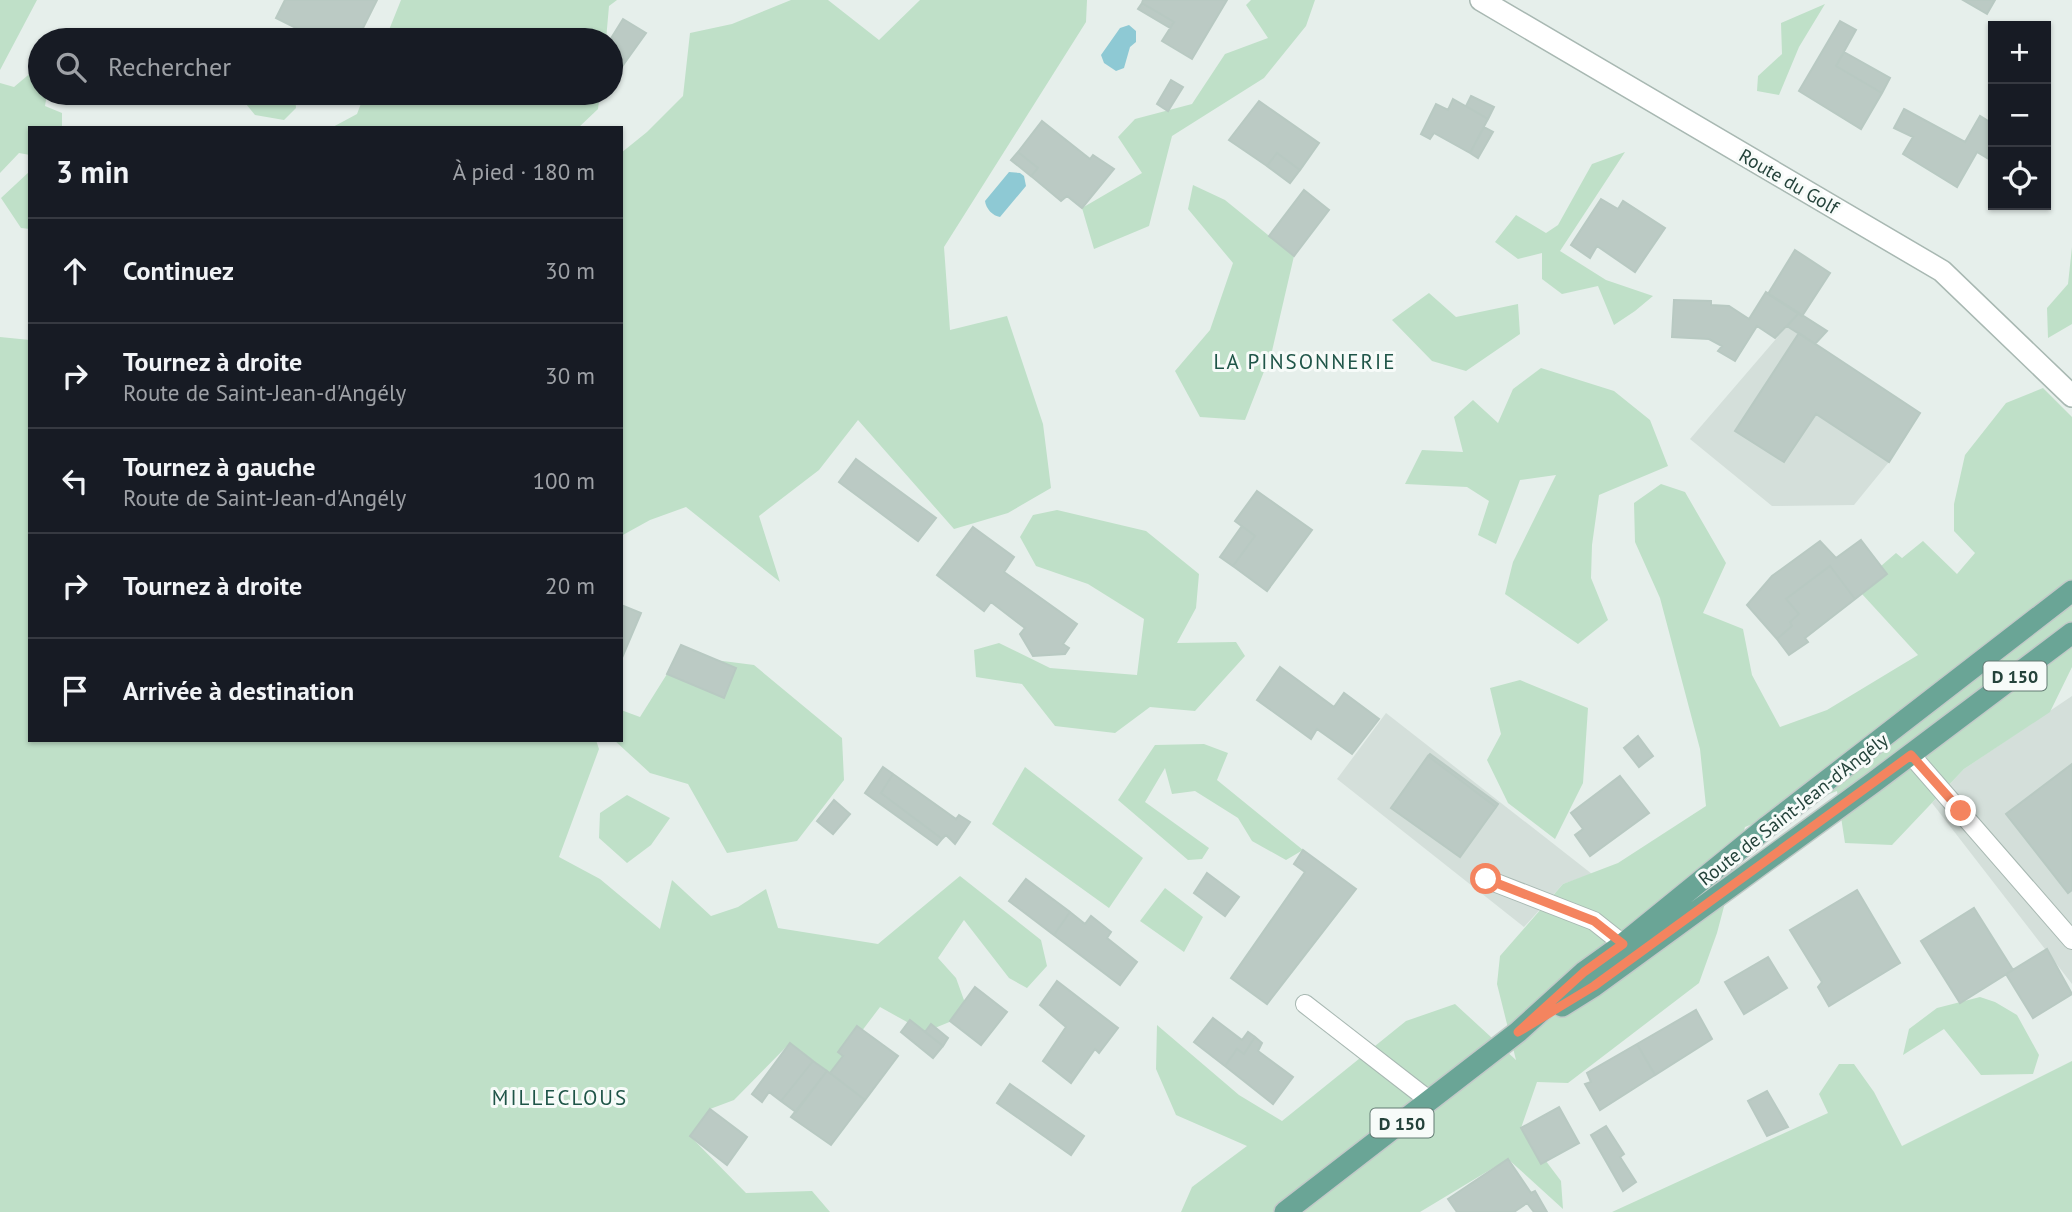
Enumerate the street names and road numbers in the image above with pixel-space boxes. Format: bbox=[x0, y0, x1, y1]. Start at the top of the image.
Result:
street label: Route du Golf bbox=[1735, 143, 1844, 220]
road number: D 150 bbox=[1983, 662, 2046, 690]
street label: Route de Saint-Jean-d'Angély bbox=[1693, 727, 1893, 891]
road number: D 150 bbox=[1370, 1108, 1434, 1138]

